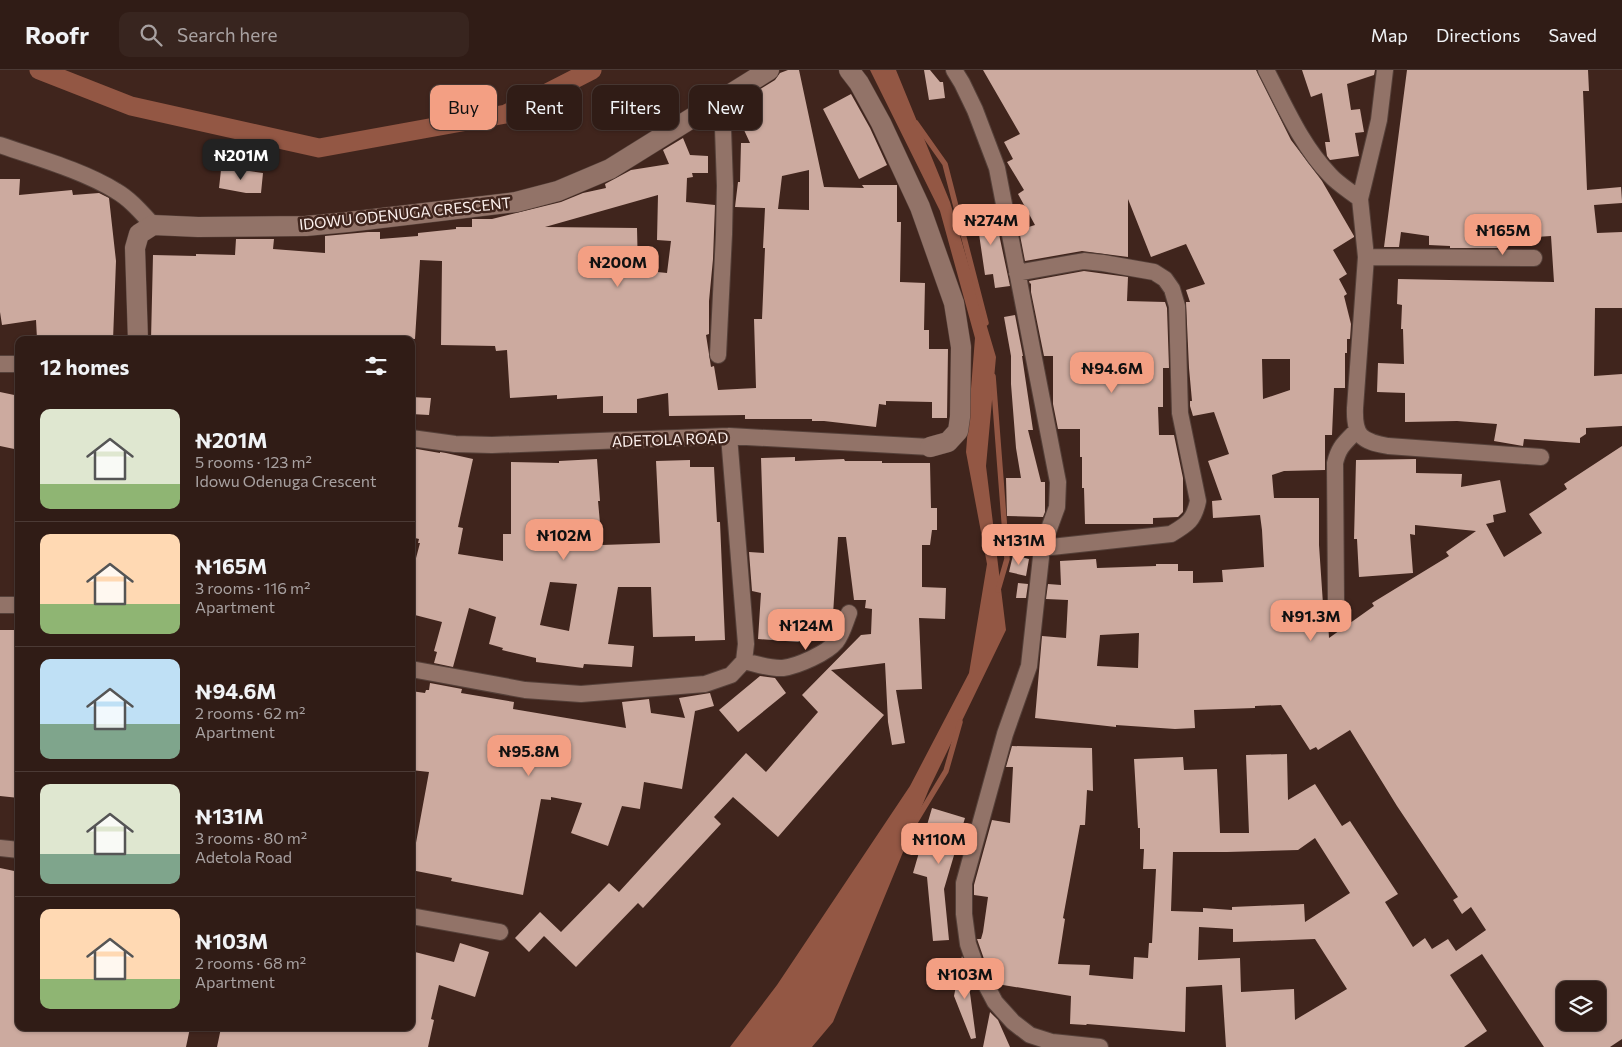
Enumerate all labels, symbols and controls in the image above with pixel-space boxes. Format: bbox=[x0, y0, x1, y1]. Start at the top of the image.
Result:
search box bbox=[119, 12, 469, 57]
text: Roofr bbox=[25, 20, 89, 49]
icon: search bbox=[137, 21, 165, 49]
text: Search here bbox=[177, 23, 278, 46]
text: Map bbox=[1371, 24, 1408, 46]
text: Directions bbox=[1436, 24, 1520, 46]
text: Saved bbox=[1548, 24, 1597, 46]
chip: Buy bbox=[430, 85, 497, 130]
chip: Rent bbox=[507, 85, 582, 130]
chip: Filters bbox=[592, 85, 679, 130]
chip: New bbox=[689, 85, 762, 130]
pin: ₦201M bbox=[206, 138, 276, 181]
text: ₦201M bbox=[213, 145, 269, 164]
street label: IDOWU ODENUGA CRESCENT bbox=[298, 193, 512, 233]
pin: ₦274M bbox=[956, 204, 1026, 246]
text: ₦274M bbox=[964, 210, 1018, 229]
pin: ₦165M bbox=[1468, 214, 1538, 256]
text: ₦165M bbox=[1475, 220, 1531, 239]
pin: ₦200M bbox=[583, 246, 653, 288]
text: ₦200M bbox=[589, 252, 647, 271]
icon: filters bbox=[362, 352, 390, 380]
pin: ₦94.6M bbox=[1071, 352, 1153, 394]
text: 12 homes bbox=[40, 354, 129, 379]
text: ₦94.6M bbox=[1081, 358, 1143, 377]
text: ₦201M bbox=[195, 427, 267, 452]
street label: ADETOLA ROAD bbox=[611, 428, 729, 450]
icon: home bbox=[80, 429, 140, 489]
text: 5 rooms · 123 m² bbox=[195, 452, 312, 471]
text: Idowu Odenuga Crescent bbox=[195, 471, 377, 490]
pin: ₦102M bbox=[529, 518, 599, 561]
pin: ₦131M bbox=[984, 524, 1054, 566]
text: ₦102M bbox=[536, 525, 592, 544]
text: ₦131M bbox=[993, 530, 1045, 549]
text: ₦165M bbox=[195, 553, 267, 578]
icon: home bbox=[80, 554, 140, 614]
text: 3 rooms · 116 m² bbox=[195, 578, 310, 597]
text: Apartment bbox=[195, 597, 275, 616]
pin: ₦91.3M bbox=[1270, 600, 1352, 642]
text: ₦91.3M bbox=[1281, 606, 1341, 625]
pin: ₦124M bbox=[771, 608, 841, 651]
text: ₦124M bbox=[779, 615, 833, 634]
text: ₦94.6M bbox=[195, 678, 277, 703]
icon: home bbox=[80, 679, 140, 739]
text: 2 rooms · 62 m² bbox=[195, 703, 305, 722]
text: Apartment bbox=[195, 722, 275, 741]
pin: ₦95.8M bbox=[488, 734, 570, 777]
text: ₦95.8M bbox=[498, 741, 560, 760]
text: ₦131M bbox=[195, 803, 264, 828]
icon: home bbox=[80, 804, 140, 864]
pin: ₦110M bbox=[904, 822, 974, 865]
text: 3 rooms · 80 m² bbox=[195, 828, 307, 847]
text: ₦110M bbox=[912, 829, 966, 848]
text: Adetola Road bbox=[195, 847, 292, 866]
text: ₦103M bbox=[195, 928, 268, 953]
icon: home bbox=[80, 929, 140, 989]
text: 2 rooms · 68 m² bbox=[195, 953, 306, 972]
pin: ₦103M bbox=[930, 958, 1000, 1000]
text: ₦103M bbox=[937, 964, 993, 983]
text: Apartment bbox=[195, 972, 275, 991]
map controls bbox=[1556, 981, 1606, 1031]
button: layers bbox=[1556, 981, 1606, 1031]

